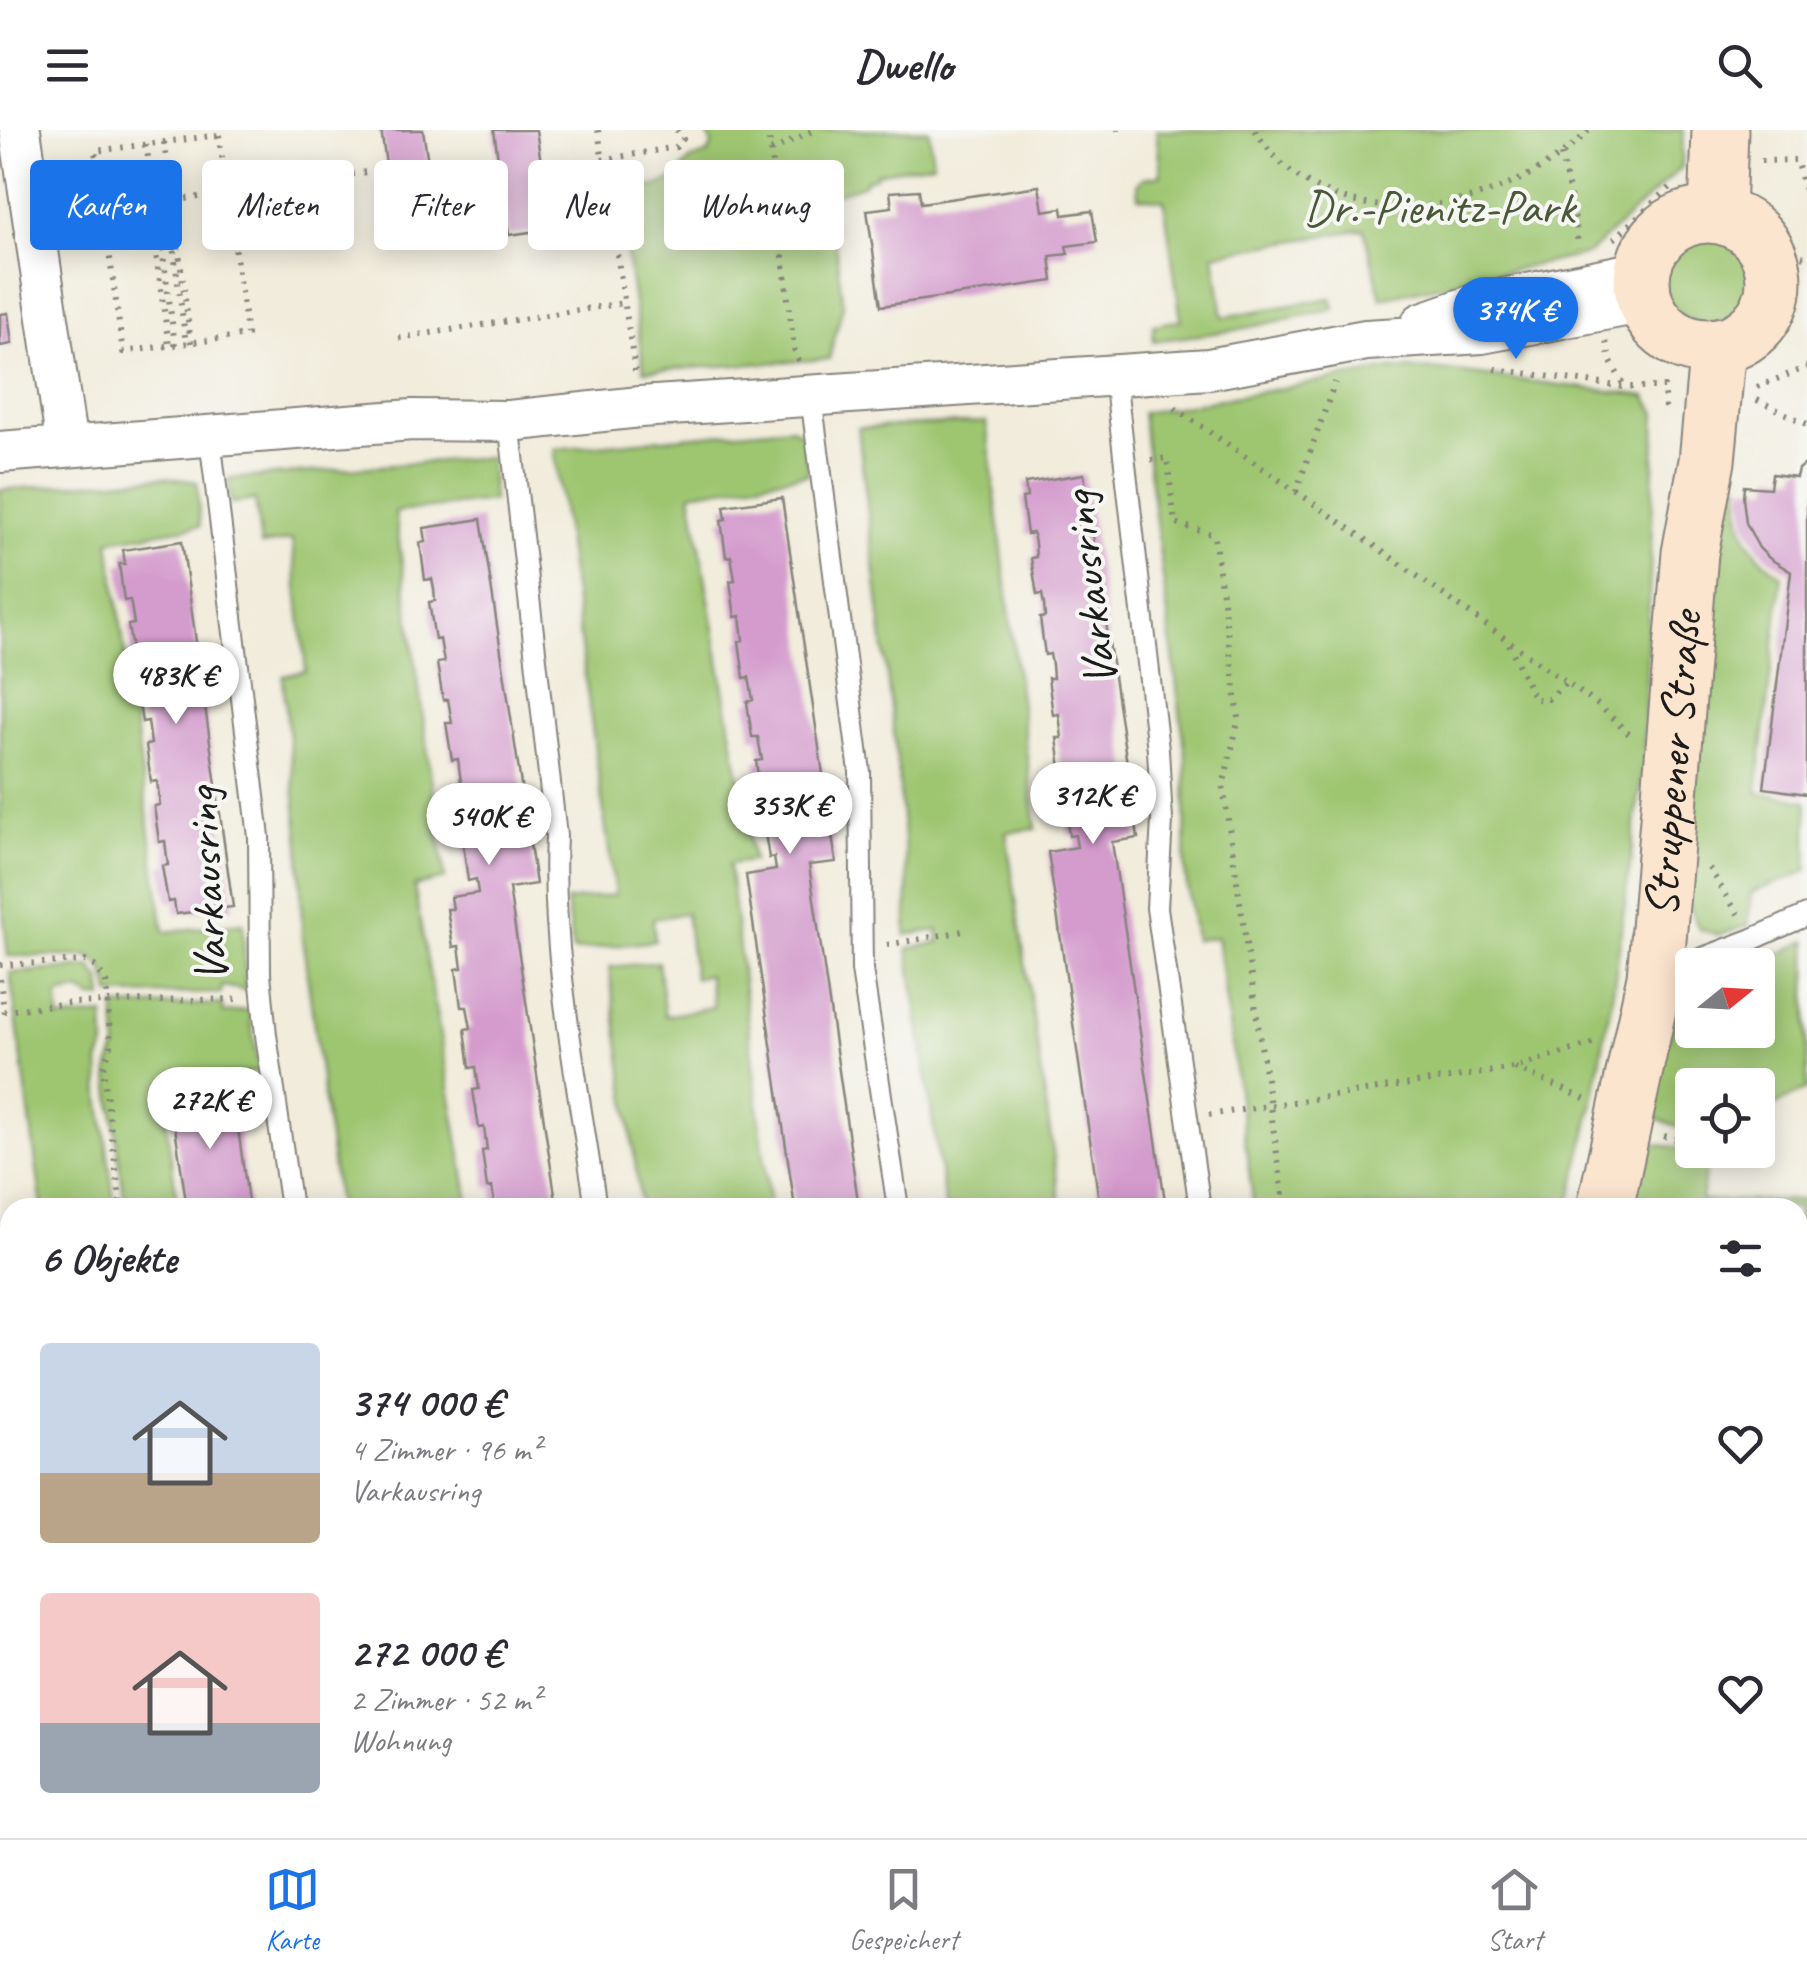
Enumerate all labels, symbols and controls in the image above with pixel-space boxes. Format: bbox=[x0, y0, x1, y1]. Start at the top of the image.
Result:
text: Dwello bbox=[855, 37, 952, 94]
icon: menu bbox=[40, 38, 95, 93]
icon: search bbox=[1712, 38, 1767, 93]
chip: Kaufen bbox=[30, 160, 182, 250]
chip: Mieten bbox=[202, 160, 354, 250]
chip: Filter bbox=[374, 160, 508, 250]
chip: Neu bbox=[528, 160, 644, 250]
chip: Wohnung bbox=[664, 160, 844, 250]
park label: Dr.-Pienitz-Park bbox=[1303, 177, 1578, 237]
pin: 374K € bbox=[1435, 277, 1597, 362]
text: 374K € bbox=[1475, 289, 1557, 330]
street label: Varkausring bbox=[1047, 485, 1131, 690]
street label: Struppener Straße bbox=[1630, 606, 1715, 919]
pin: 483K € bbox=[95, 642, 257, 727]
text: 483K € bbox=[135, 654, 217, 695]
pin: 312K € bbox=[1012, 762, 1174, 847]
pin: 353K € bbox=[709, 772, 871, 857]
text: 312K € bbox=[1052, 774, 1134, 815]
street label: Varkausring bbox=[171, 783, 241, 984]
pin: 540K € bbox=[408, 783, 570, 868]
text: 353K € bbox=[749, 784, 831, 825]
text: 540K € bbox=[448, 795, 530, 836]
north arrow bbox=[1675, 948, 1775, 1048]
map controls bbox=[1675, 948, 1775, 1168]
pin: 272K € bbox=[129, 1067, 291, 1152]
button: locate bbox=[1675, 1068, 1775, 1168]
text: 272K € bbox=[169, 1079, 251, 1120]
icon: filters bbox=[1713, 1231, 1768, 1286]
text: 6 Objekte bbox=[40, 1232, 176, 1285]
text: 374 000 € bbox=[350, 1376, 502, 1429]
icon: home bbox=[120, 1383, 240, 1503]
icon: heart bbox=[1713, 1416, 1768, 1471]
text: 4 Zimmer · 96 m² bbox=[350, 1429, 540, 1470]
text: Varkausring bbox=[350, 1470, 480, 1511]
text: 272 000 € bbox=[350, 1626, 502, 1679]
icon: home bbox=[120, 1633, 240, 1753]
icon: heart bbox=[1713, 1666, 1768, 1721]
text: 2 Zimmer · 52 m² bbox=[350, 1679, 540, 1720]
text: Wohnung bbox=[350, 1720, 451, 1761]
tab: Karte bbox=[265, 1862, 320, 1957]
tab: Gespeichert bbox=[849, 1862, 958, 1957]
tab: Start bbox=[1487, 1862, 1542, 1957]

